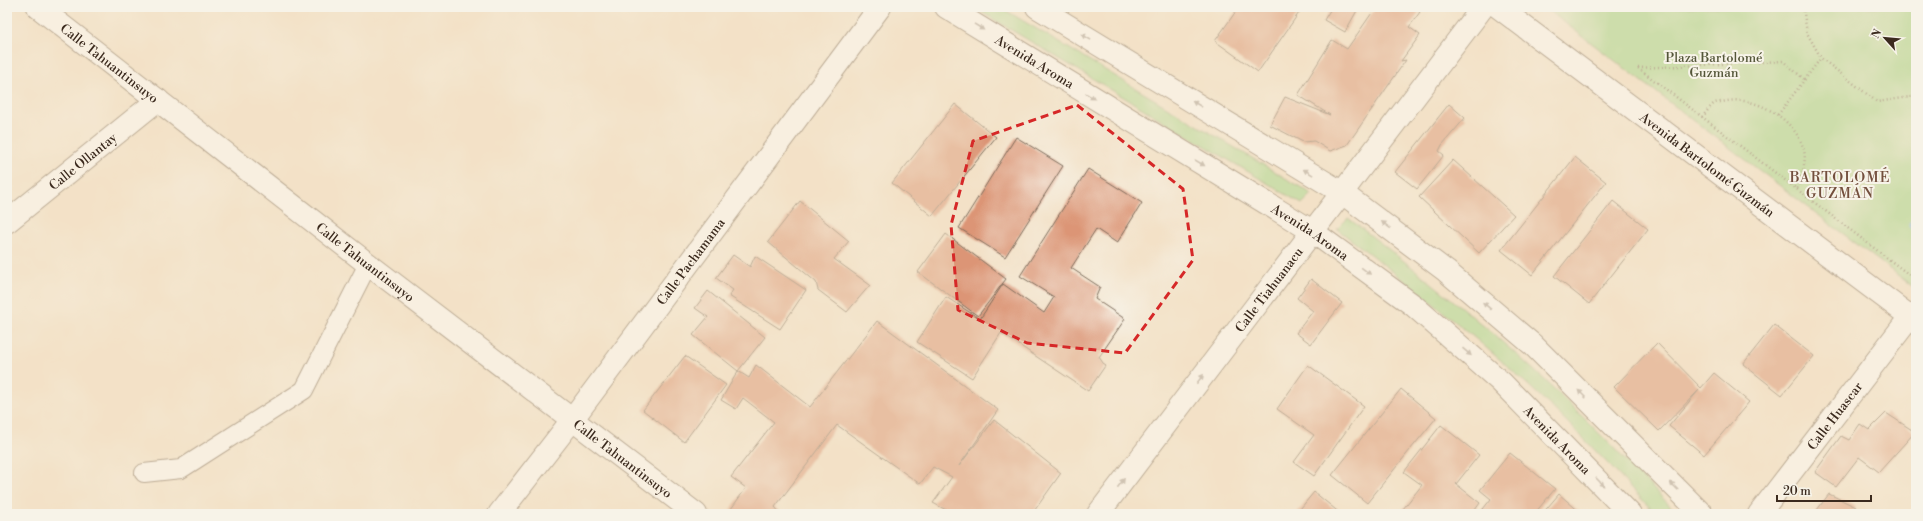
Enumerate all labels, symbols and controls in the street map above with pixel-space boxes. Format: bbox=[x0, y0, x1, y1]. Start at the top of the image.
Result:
north arrow bbox=[1865, 18, 1905, 58]
street label: Calle Tahuantinsuyo bbox=[57, 20, 161, 107]
one-way arrow bbox=[973, 24, 985, 31]
text: N bbox=[1869, 27, 1885, 41]
street label: Avenida Aroma bbox=[991, 31, 1077, 93]
one-way arrow bbox=[1080, 33, 1092, 40]
park label: Plaza Bartolomé Guzmán bbox=[1665, 50, 1763, 81]
one-way arrow bbox=[1084, 92, 1095, 99]
one-way arrow bbox=[1192, 100, 1202, 108]
street label: Avenida Bartolomé Guzmán bbox=[1636, 109, 1778, 221]
street label: Calle Ollantay bbox=[46, 129, 121, 194]
one-way arrow bbox=[1194, 160, 1206, 167]
district label: BARTOLOMÉ GUZMÁN bbox=[1789, 167, 1890, 203]
one-way arrow bbox=[1302, 168, 1314, 175]
street label: Avenida Aroma bbox=[1267, 201, 1352, 264]
street label: Calle Pachamama bbox=[654, 215, 729, 308]
street label: Calle Tahuantinsuyo bbox=[313, 220, 417, 306]
one-way arrow bbox=[1380, 221, 1391, 229]
street label: Calle Tiahuanacu bbox=[1232, 244, 1307, 336]
one-way arrow bbox=[1361, 266, 1371, 274]
one-way arrow bbox=[1483, 302, 1492, 311]
one-way arrow bbox=[1462, 348, 1472, 357]
one-way arrow bbox=[1195, 374, 1204, 385]
street label: Calle Huascar bbox=[1804, 379, 1867, 453]
one-way arrow bbox=[1577, 390, 1587, 399]
street label: Avenida Aroma bbox=[1519, 402, 1594, 478]
street label: Calle Tahuantinsuyo bbox=[570, 416, 675, 502]
one-way arrow bbox=[1117, 477, 1125, 488]
one-way arrow bbox=[1595, 477, 1604, 488]
scale bar bbox=[1777, 477, 1871, 503]
one-way arrow bbox=[1669, 481, 1679, 491]
text: 20 m bbox=[1783, 484, 1811, 499]

